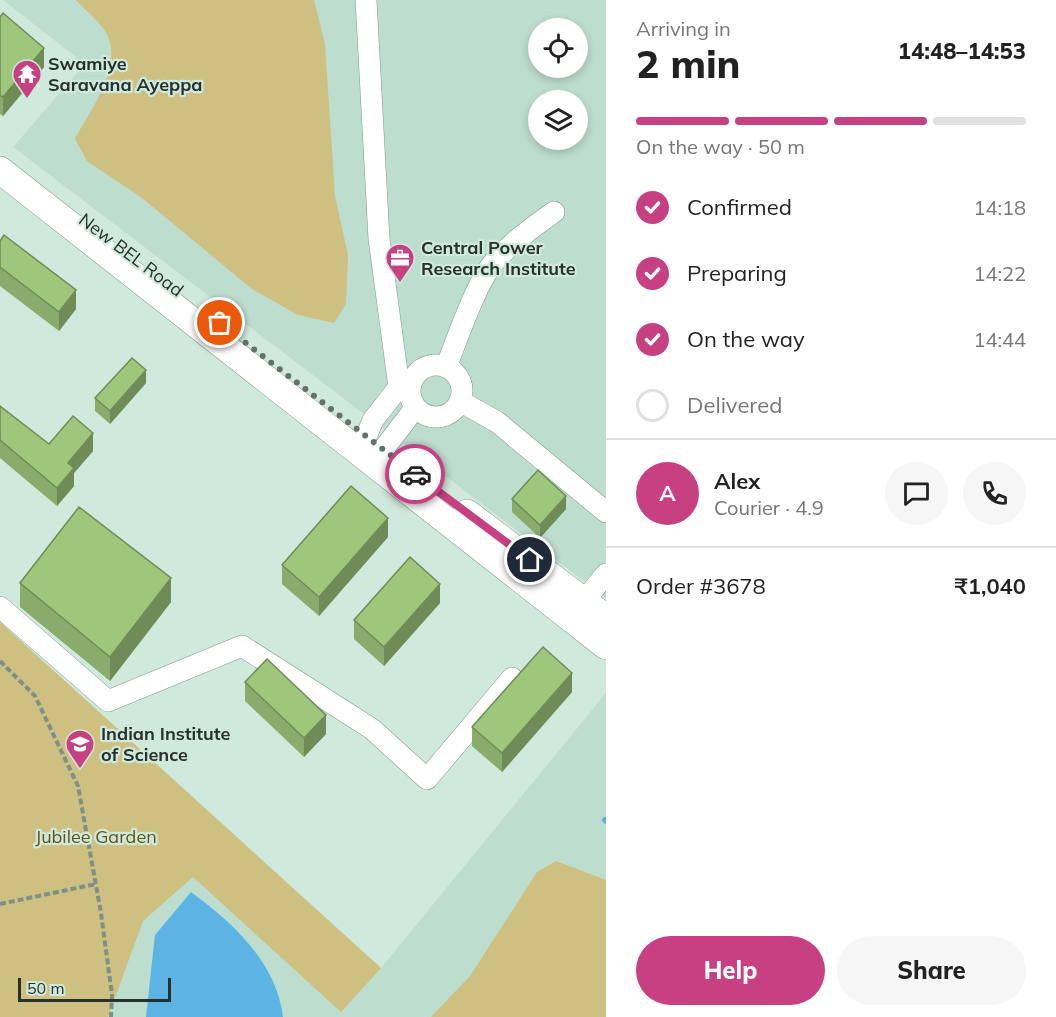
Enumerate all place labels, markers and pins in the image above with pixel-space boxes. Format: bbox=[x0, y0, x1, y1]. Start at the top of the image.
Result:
place label: Swamiye Saravana Ayeppa bbox=[48, 52, 202, 96]
temple icon: Swamiye Saravana Ayeppa bbox=[11, 58, 43, 100]
place label: Central Power Research Institute bbox=[421, 236, 576, 280]
office icon: Central Power Research Institute bbox=[384, 242, 416, 284]
pin bbox=[194, 297, 245, 348]
pin bbox=[504, 534, 555, 585]
place label: Indian Institute of Science bbox=[101, 722, 230, 766]
school or university icon: Indian Institute of Science bbox=[64, 728, 96, 770]

